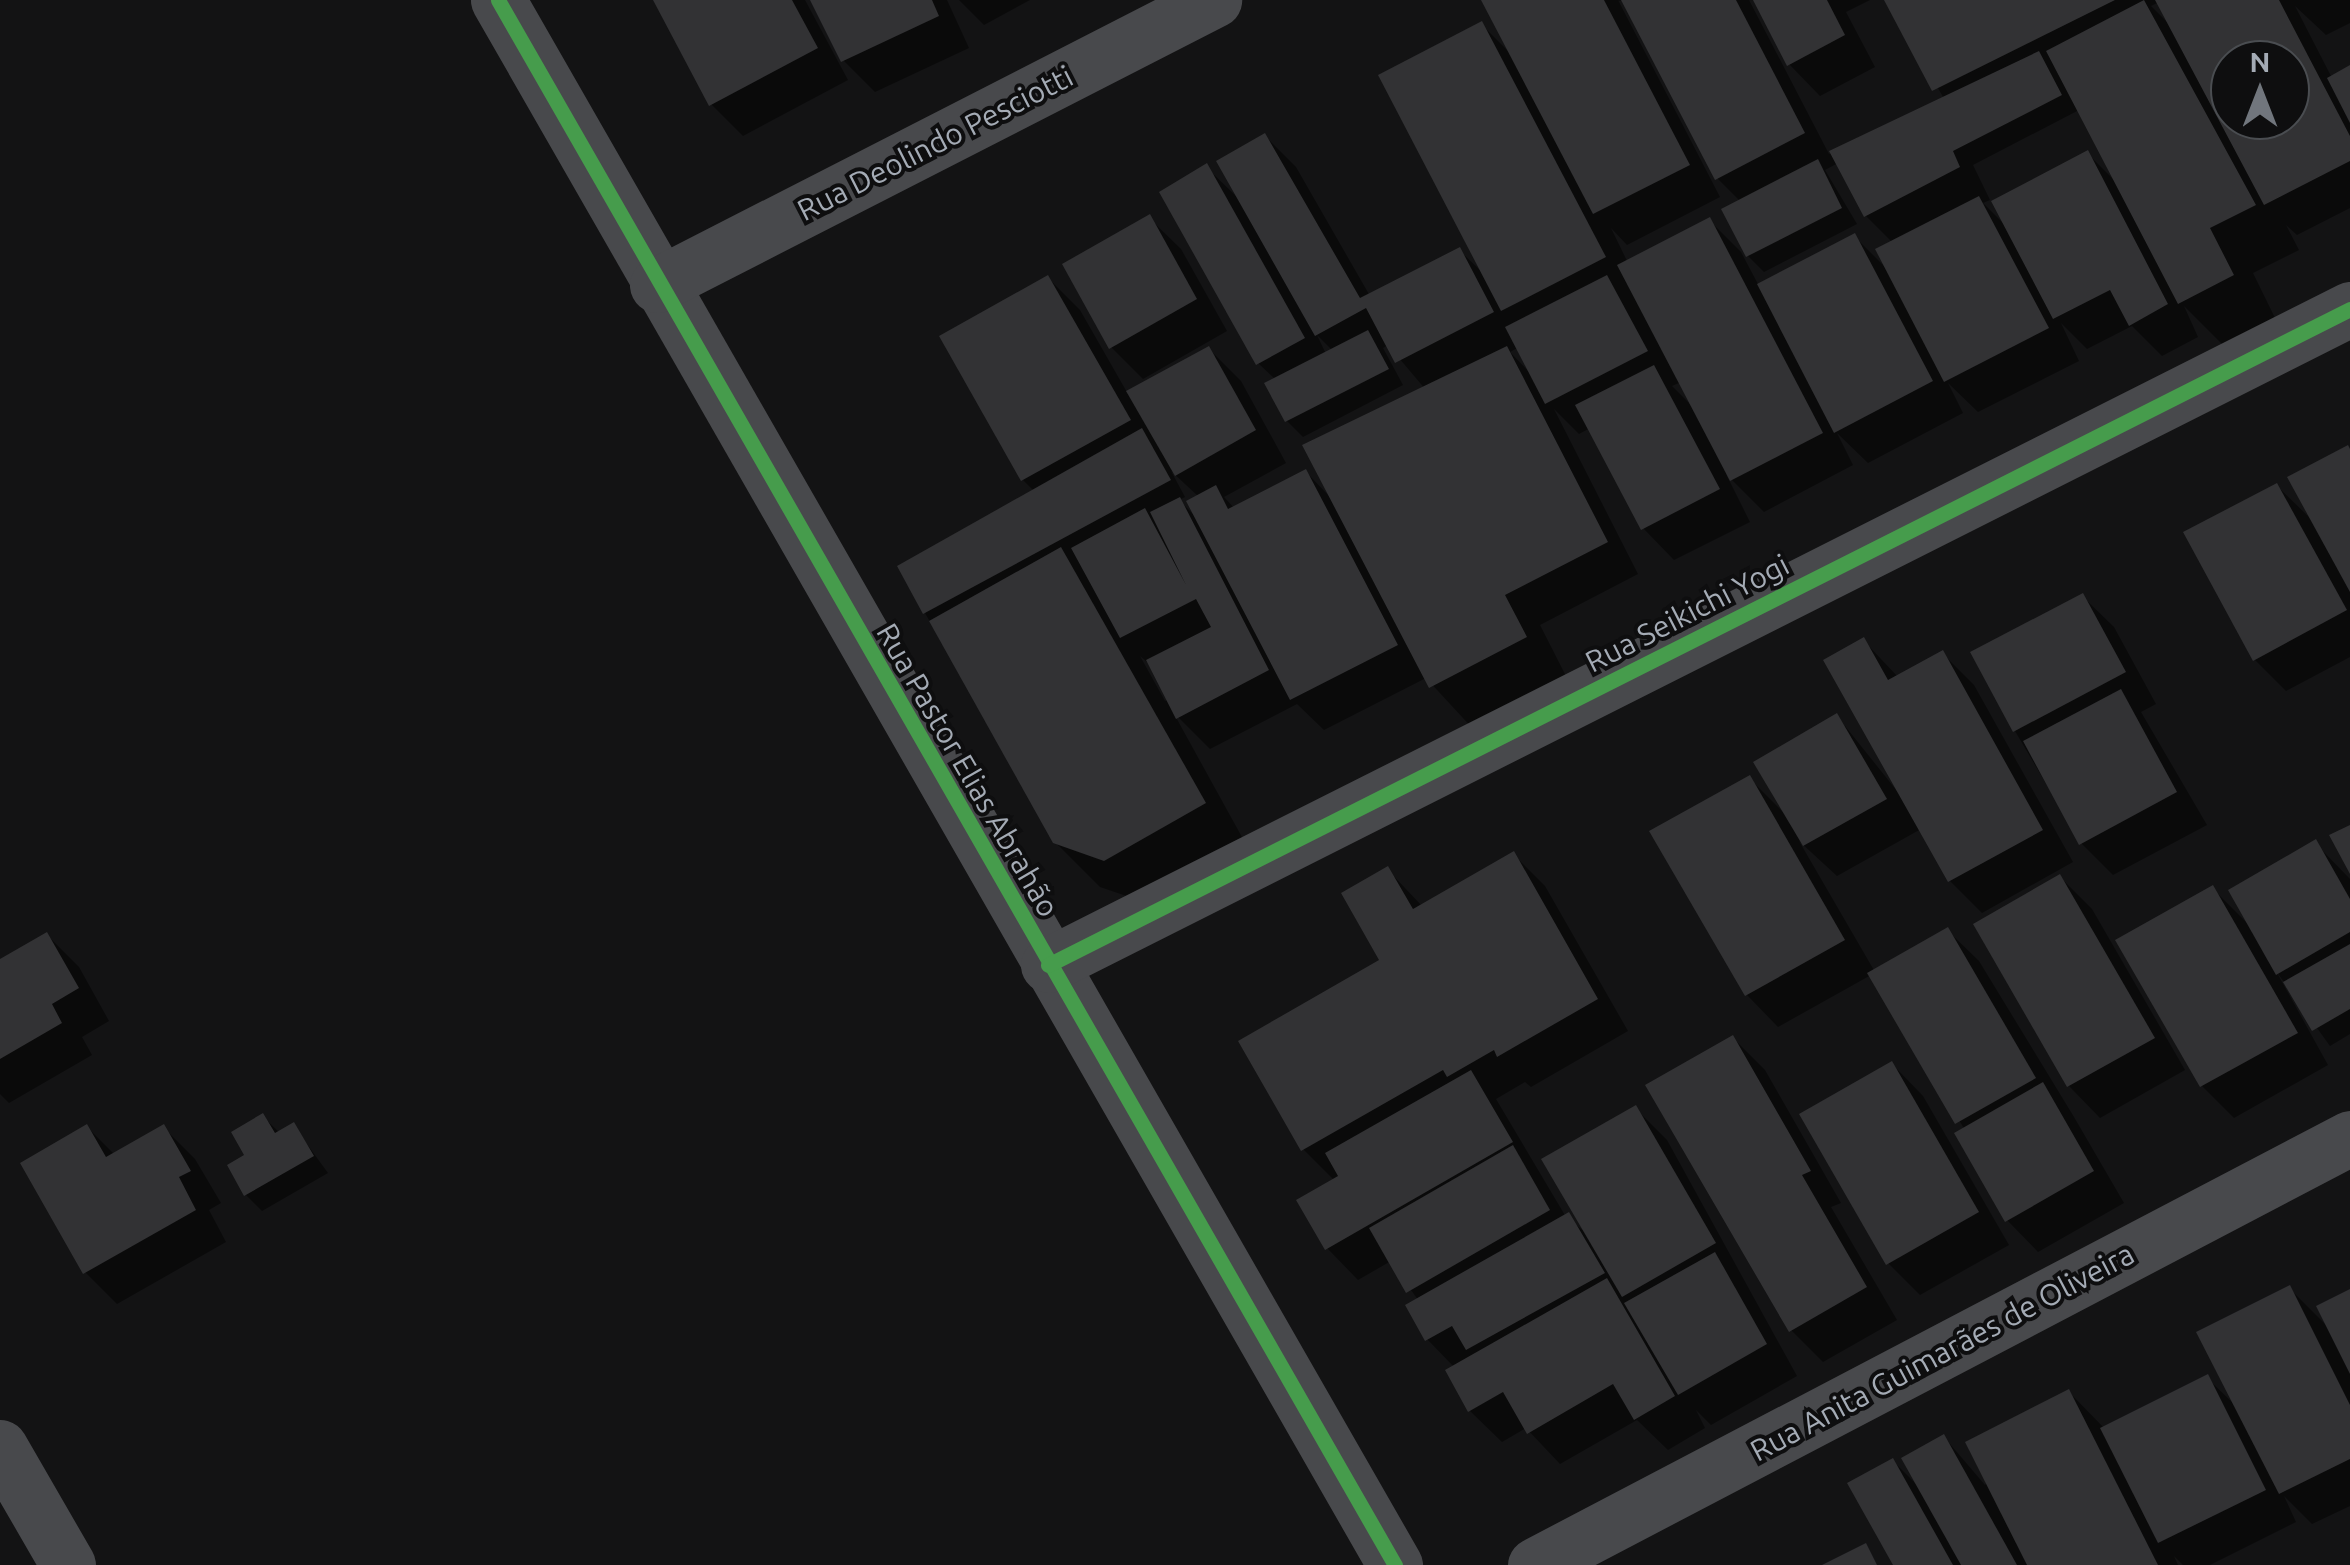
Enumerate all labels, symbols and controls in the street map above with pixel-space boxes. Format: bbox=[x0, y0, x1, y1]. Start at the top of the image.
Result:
north arrow bbox=[2210, 40, 2310, 140]
text: N bbox=[2250, 46, 2270, 77]
street label: Rua Deolindo Pesciotti bbox=[791, 58, 1079, 228]
street label: Rua Seikichi Yogi bbox=[1579, 546, 1795, 680]
street label: Rua Pastor Elias Abrahão bbox=[869, 617, 1067, 923]
street label: Rua Anita Guimarães de Oliveira bbox=[1744, 1235, 2140, 1469]

